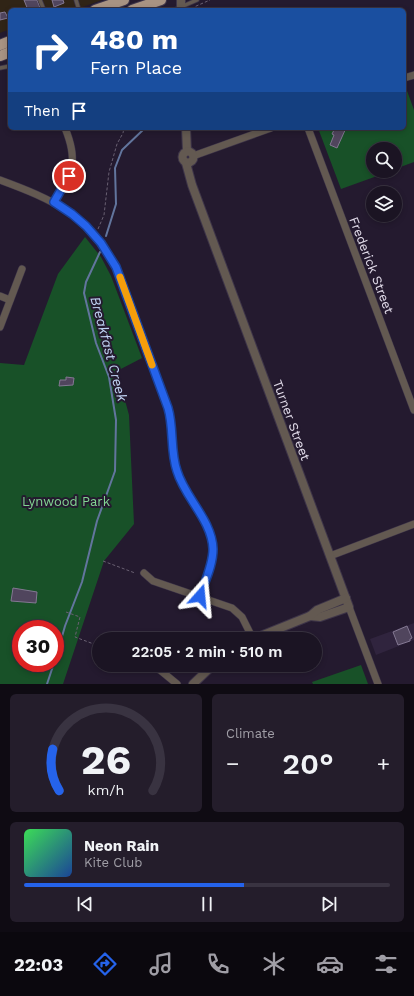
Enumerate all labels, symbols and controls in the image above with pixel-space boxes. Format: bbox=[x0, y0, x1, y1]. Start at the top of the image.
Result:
text: 480 m bbox=[90, 23, 178, 56]
icon: right bbox=[24, 24, 76, 76]
text: Fern Place bbox=[90, 57, 182, 78]
icon: arrive bbox=[68, 100, 90, 122]
text: Then bbox=[24, 102, 60, 120]
map controls bbox=[366, 142, 402, 222]
button: search bbox=[366, 142, 402, 178]
pin bbox=[52, 159, 86, 193]
icon: arrive bbox=[58, 165, 80, 187]
button: layers bbox=[366, 186, 402, 222]
street label: Frederick Street bbox=[346, 215, 397, 316]
water label: Breakfast Creek bbox=[87, 295, 131, 404]
street label: Turner Street bbox=[270, 378, 313, 463]
park label: Lynwood Park bbox=[22, 494, 111, 509]
position arrow bbox=[179, 575, 221, 617]
speed limit sign: 30 bbox=[12, 620, 64, 672]
text: 22:05 · 2 min · 510 m bbox=[132, 643, 282, 661]
text: Climate bbox=[226, 726, 275, 741]
text: 26 bbox=[81, 735, 131, 784]
text: 20° bbox=[282, 746, 334, 781]
text: − bbox=[226, 751, 239, 776]
text: + bbox=[377, 751, 390, 776]
text: km/h bbox=[88, 782, 124, 798]
text: Neon Rain bbox=[84, 837, 159, 855]
text: Kite Club bbox=[84, 855, 142, 870]
icon: previous bbox=[74, 893, 96, 915]
icon: pause bbox=[196, 893, 218, 915]
icon: next bbox=[318, 893, 340, 915]
icon: directions bbox=[91, 950, 119, 978]
icon: music bbox=[147, 950, 175, 978]
icon: phone bbox=[204, 950, 232, 978]
icon: climate bbox=[260, 950, 288, 978]
icon: car bbox=[316, 950, 344, 978]
icon: filters bbox=[372, 950, 400, 978]
text: 22:03 bbox=[14, 954, 63, 975]

